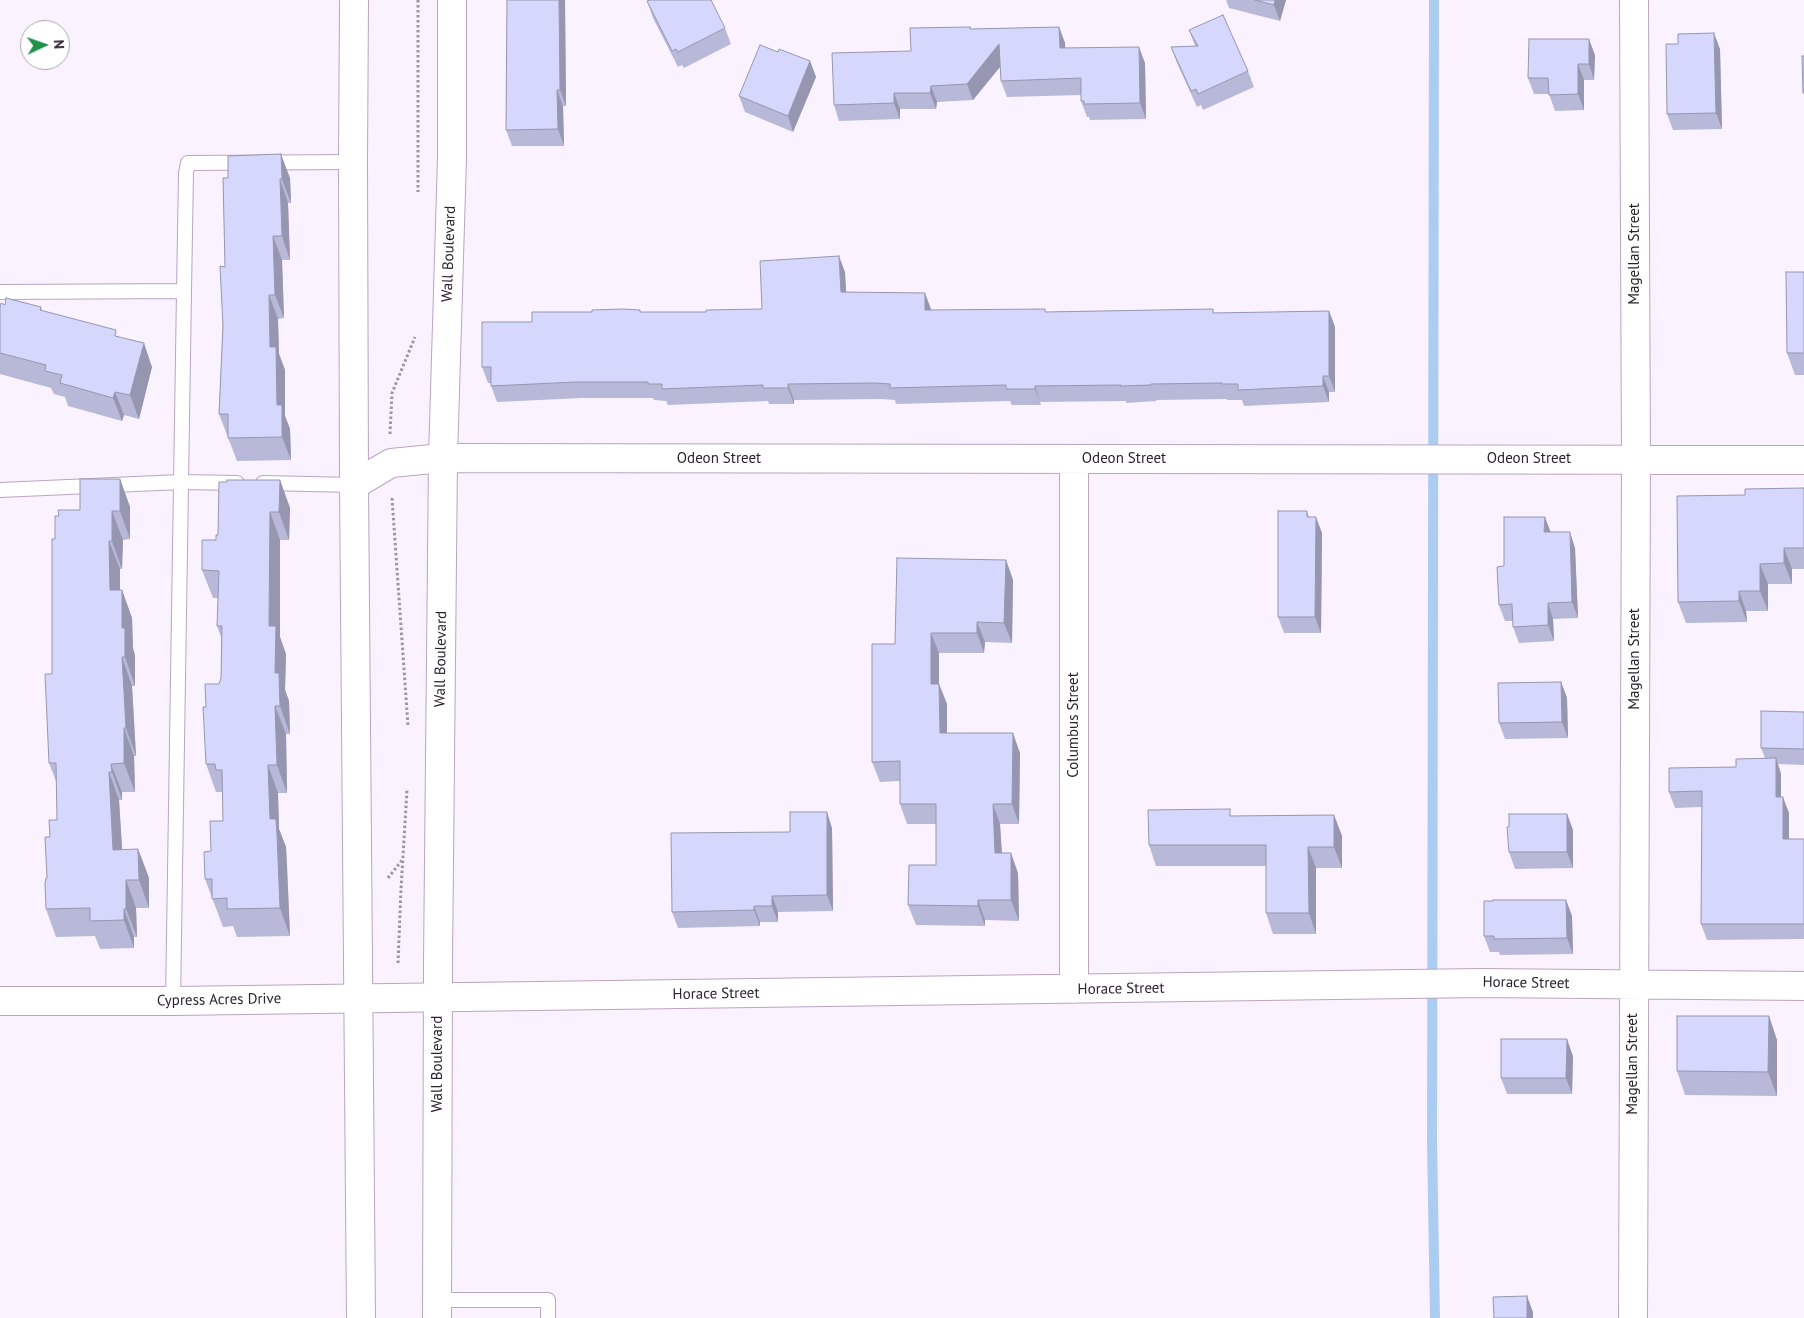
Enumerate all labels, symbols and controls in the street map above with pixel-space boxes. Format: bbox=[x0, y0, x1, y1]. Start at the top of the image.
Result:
north arrow bbox=[20, 20, 70, 70]
text: N bbox=[50, 39, 68, 49]
street label: Magellan Street bbox=[1626, 203, 1644, 305]
street label: Wall Boulevard bbox=[438, 206, 460, 302]
street label: Odeon Street bbox=[677, 450, 761, 468]
street label: Odeon Street bbox=[1082, 450, 1166, 468]
street label: Odeon Street bbox=[1487, 450, 1571, 468]
street label: Magellan Street bbox=[1626, 608, 1644, 710]
street label: Wall Boulevard bbox=[431, 611, 451, 707]
street label: Columbus Street bbox=[1065, 672, 1083, 778]
street label: Horace Street bbox=[1482, 973, 1570, 993]
street label: Horace Street bbox=[1077, 979, 1165, 999]
street label: Horace Street bbox=[672, 984, 760, 1004]
street label: Cypress Acres Drive bbox=[157, 990, 281, 1010]
street label: Magellan Street bbox=[1624, 1013, 1642, 1115]
street label: Wall Boulevard bbox=[429, 1016, 447, 1112]

